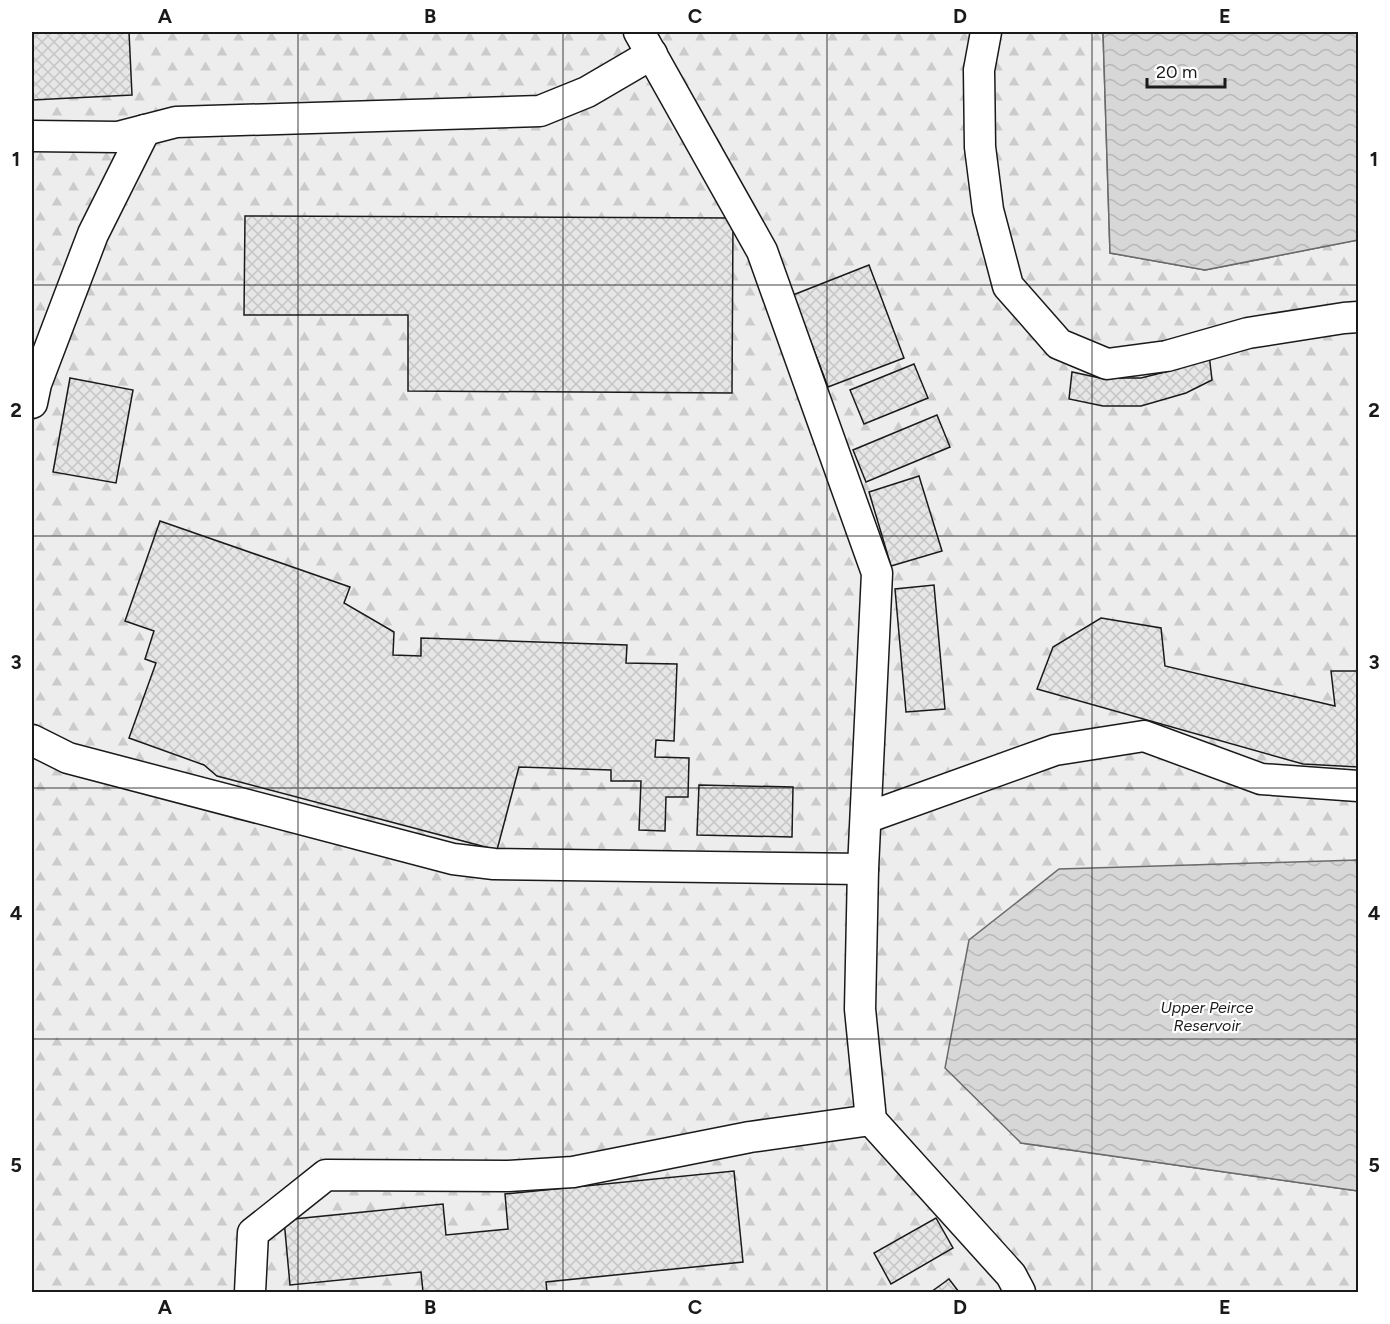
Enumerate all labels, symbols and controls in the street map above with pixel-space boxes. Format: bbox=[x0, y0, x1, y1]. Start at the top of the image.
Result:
text: A bbox=[158, 4, 173, 28]
text: B bbox=[424, 4, 436, 28]
text: C bbox=[688, 4, 702, 28]
text: D bbox=[953, 4, 967, 28]
text: E bbox=[1219, 4, 1231, 28]
scale bar bbox=[1147, 51, 1225, 89]
text: 20 m bbox=[1156, 61, 1197, 83]
text: 1 bbox=[12, 147, 20, 171]
text: 1 bbox=[1370, 147, 1378, 171]
text: 2 bbox=[10, 398, 22, 422]
text: 2 bbox=[1368, 398, 1380, 422]
text: 3 bbox=[10, 650, 22, 674]
text: 3 bbox=[1368, 650, 1380, 674]
text: 4 bbox=[10, 901, 23, 925]
text: 4 bbox=[1368, 901, 1381, 925]
water label: Upper Peirce Reservoir bbox=[1161, 998, 1254, 1035]
text: 5 bbox=[10, 1153, 22, 1177]
text: 5 bbox=[1368, 1153, 1380, 1177]
text: A bbox=[158, 1295, 173, 1319]
text: B bbox=[424, 1295, 436, 1319]
text: C bbox=[688, 1295, 702, 1319]
text: D bbox=[953, 1295, 967, 1319]
text: E bbox=[1219, 1295, 1231, 1319]

